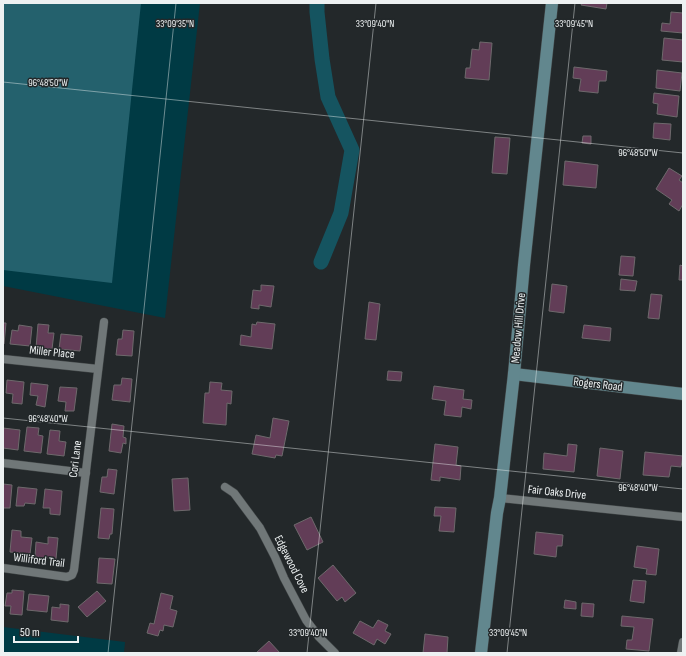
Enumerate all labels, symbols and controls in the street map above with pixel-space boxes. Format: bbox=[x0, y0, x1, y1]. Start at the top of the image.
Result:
text: 33°09'35"N bbox=[156, 18, 194, 30]
text: 33°09'40"N bbox=[356, 18, 394, 30]
text: 33°09'45"N bbox=[555, 18, 593, 30]
text: 96°48'50"W bbox=[28, 77, 68, 89]
text: 96°48'50"W bbox=[618, 147, 658, 159]
street label: Meadow Hill Drive bbox=[508, 292, 529, 364]
street label: Miller Place bbox=[29, 343, 76, 362]
street label: Rogers Road bbox=[573, 374, 623, 395]
text: 96°48'40"W bbox=[28, 413, 68, 425]
street label: Cori Lane bbox=[66, 439, 85, 478]
street label: Fair Oaks Drive bbox=[527, 482, 587, 503]
text: 96°48'40"W bbox=[618, 482, 658, 494]
street label: Edgewood Cove bbox=[271, 533, 313, 596]
street label: Williford Trail bbox=[12, 550, 65, 571]
scale bar bbox=[14, 618, 78, 644]
text: 50 m bbox=[20, 625, 40, 640]
text: 33°09'40"N bbox=[289, 627, 327, 639]
text: 33°09'45"N bbox=[489, 627, 527, 639]

